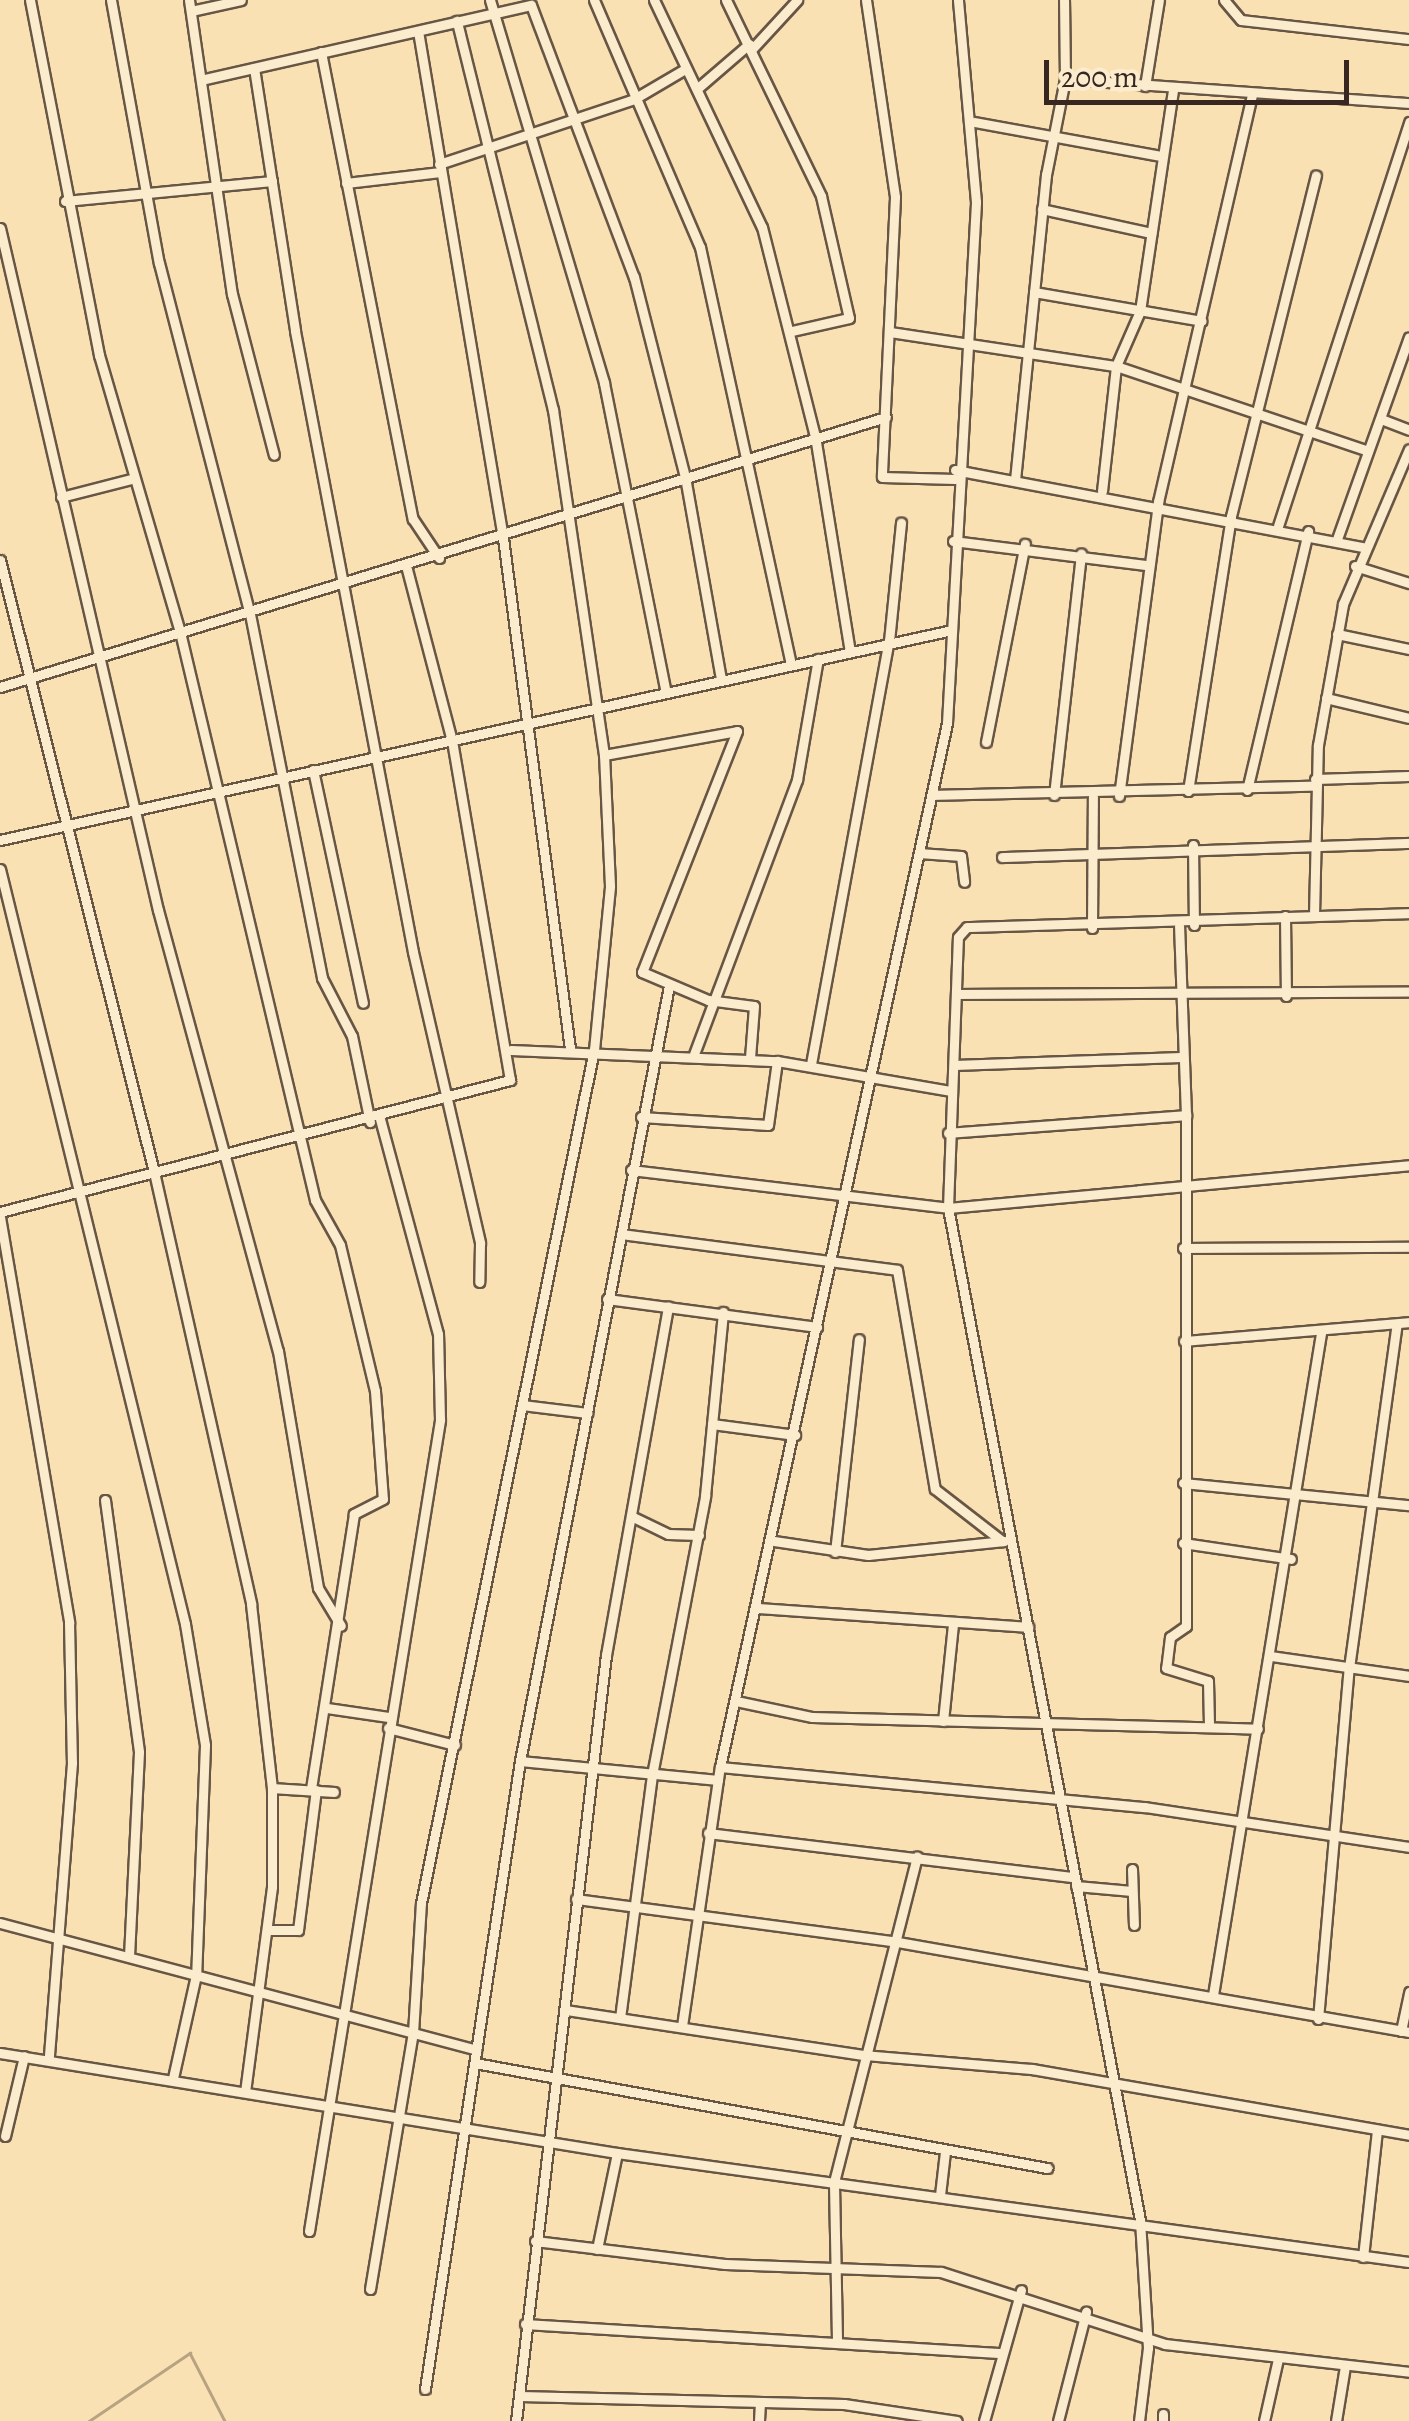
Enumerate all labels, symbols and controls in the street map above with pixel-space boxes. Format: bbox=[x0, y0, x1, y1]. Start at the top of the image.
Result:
scale bar bbox=[1049, 40, 1354, 102]
text: 200 m bbox=[1061, 57, 1138, 97]

